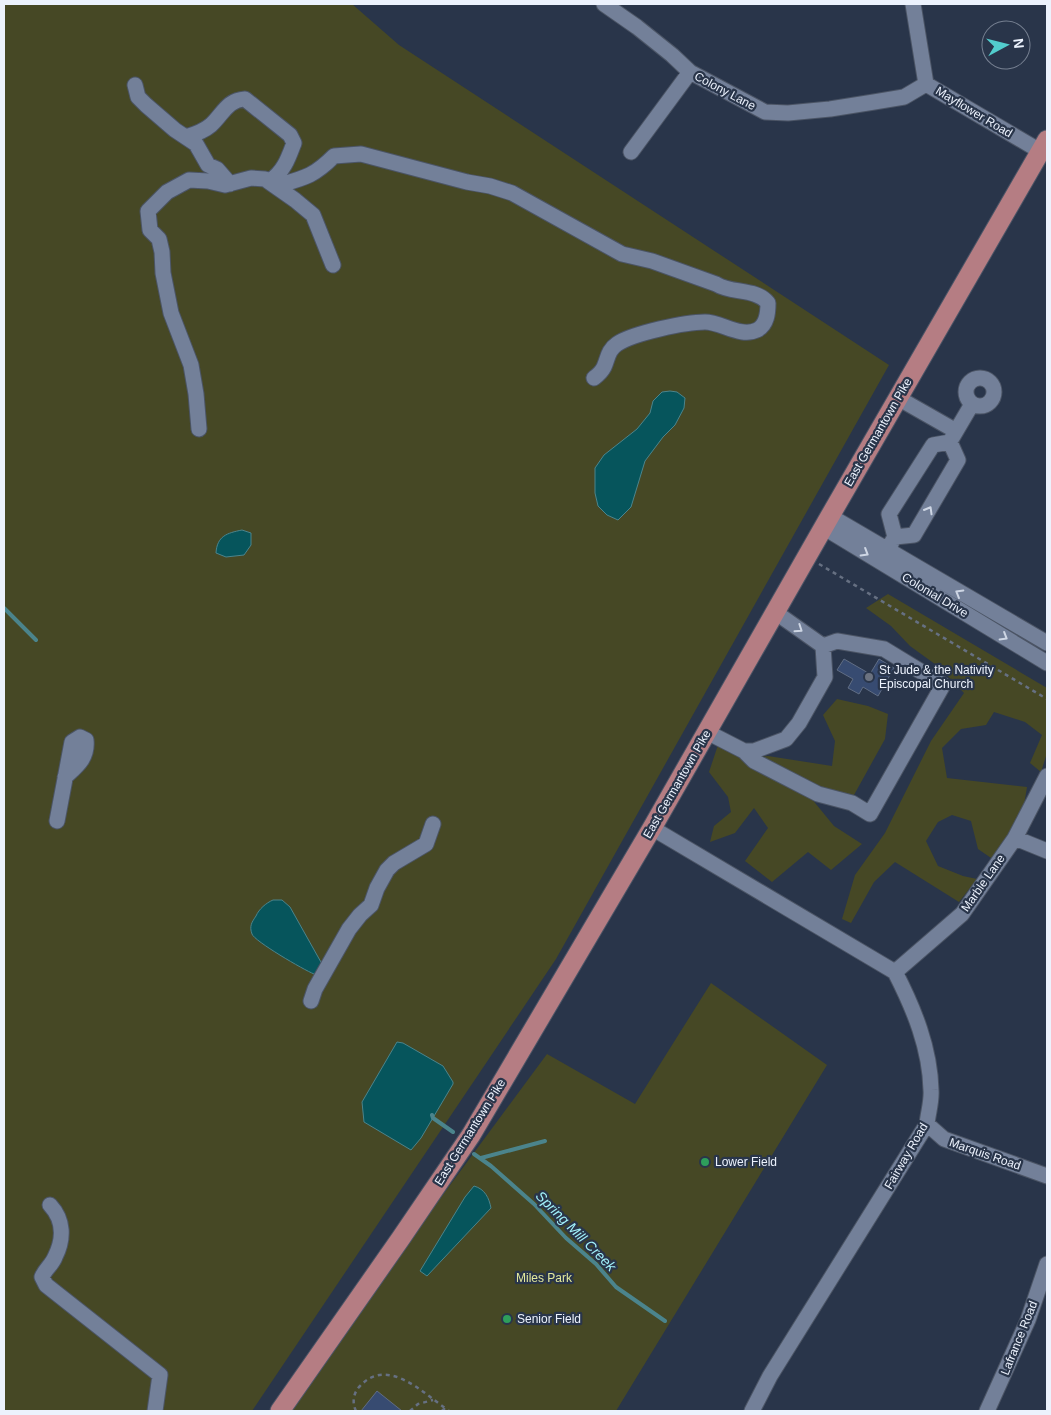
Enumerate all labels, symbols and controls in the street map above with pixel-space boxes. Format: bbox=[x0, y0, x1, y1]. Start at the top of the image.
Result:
north arrow bbox=[981, 20, 1031, 70]
text: N bbox=[1010, 37, 1027, 49]
street label: Colony Lane bbox=[692, 69, 758, 113]
street label: Mayflower Road bbox=[933, 84, 1015, 140]
street label: East Germantown Pike bbox=[841, 375, 915, 489]
one-way arrow bbox=[923, 506, 933, 515]
one-way arrow bbox=[859, 546, 868, 556]
street label: Colonial Drive bbox=[899, 570, 971, 620]
one-way arrow bbox=[956, 589, 965, 599]
one-way arrow bbox=[793, 623, 803, 632]
one-way arrow bbox=[998, 630, 1007, 640]
place label: St Jude & the Nativity Episcopal Church bbox=[879, 663, 994, 691]
marker: St Jude & the Nativity Episcopal Church bbox=[863, 671, 875, 683]
street label: East Germantown Pike bbox=[640, 727, 714, 841]
street label: Marble Lane bbox=[958, 851, 1008, 914]
street label: East Germantown Pike bbox=[432, 1076, 509, 1188]
street label: Fairway Road bbox=[881, 1120, 931, 1192]
street label: Marquis Road bbox=[947, 1135, 1023, 1173]
place label: Lower Field bbox=[715, 1155, 777, 1169]
marker: Lower Field bbox=[699, 1156, 711, 1168]
water label: Spring Mill Creek bbox=[533, 1188, 620, 1275]
park label: Miles Park bbox=[516, 1271, 573, 1285]
street label: Lafrance Road bbox=[998, 1299, 1040, 1377]
place label: Senior Field bbox=[517, 1312, 581, 1326]
marker: Senior Field bbox=[501, 1313, 513, 1325]

